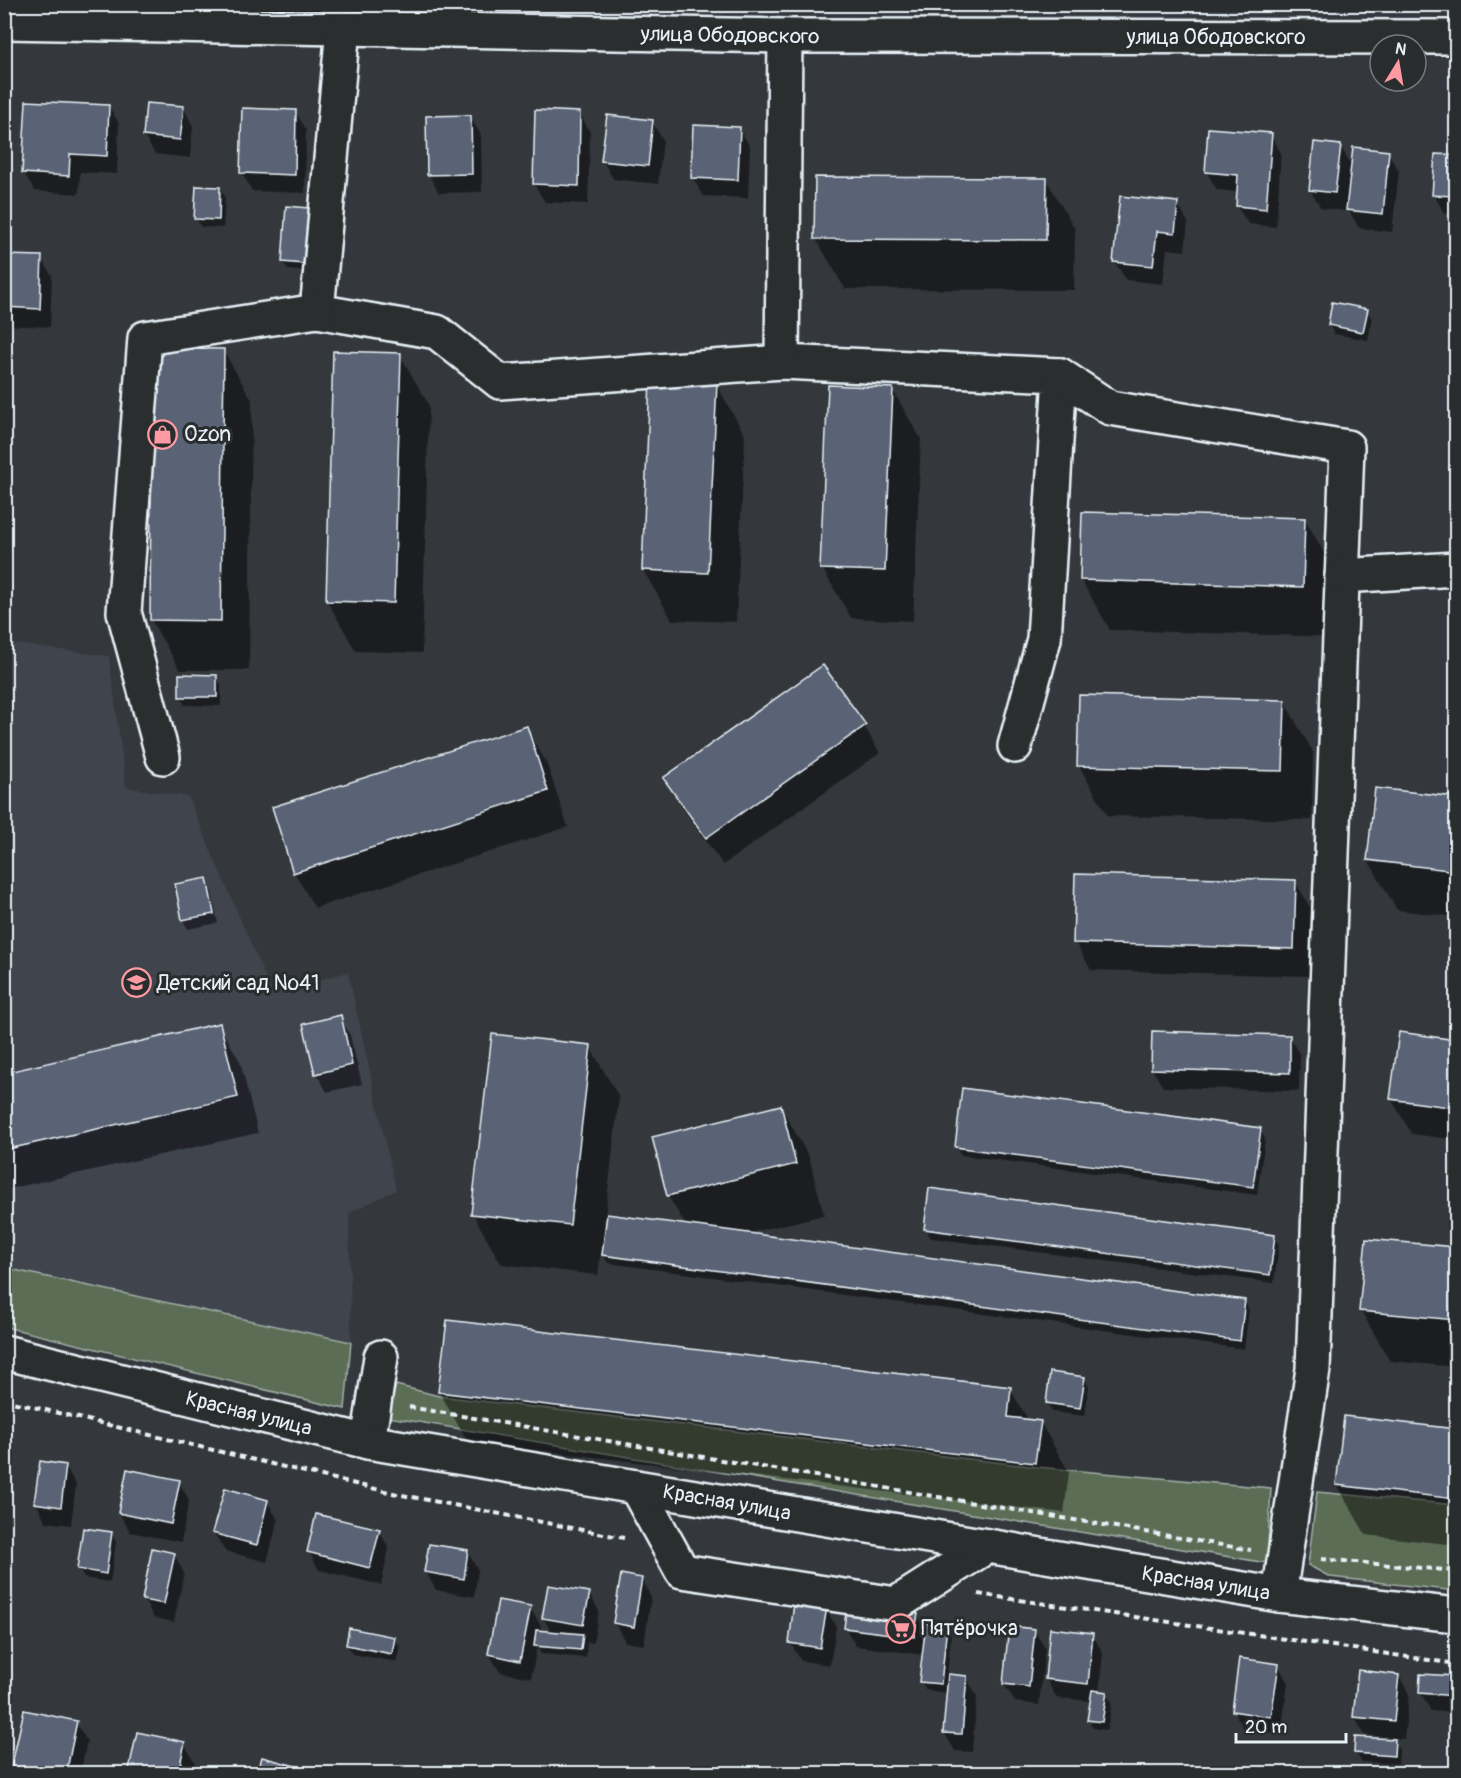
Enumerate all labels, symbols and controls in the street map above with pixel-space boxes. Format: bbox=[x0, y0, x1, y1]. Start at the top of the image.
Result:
street label: улица Ободовского bbox=[639, 20, 820, 51]
street label: улица Ободовского bbox=[1126, 24, 1305, 51]
north arrow bbox=[1368, 33, 1428, 93]
text: N bbox=[1393, 38, 1408, 60]
shop icon: Ozon bbox=[147, 418, 179, 450]
place label: Ozon bbox=[184, 421, 231, 448]
school or university icon: Детский сад №41 bbox=[120, 967, 152, 999]
place label: Детский сад №41 bbox=[156, 970, 319, 997]
street label: Красная улица bbox=[183, 1385, 315, 1442]
street label: Красная улица bbox=[661, 1478, 793, 1527]
street label: Красная улица bbox=[1140, 1560, 1272, 1607]
supermarket icon: Пятёрочка bbox=[884, 1612, 916, 1644]
place label: Пятёрочка bbox=[921, 1615, 1018, 1642]
scale bar bbox=[1236, 1706, 1346, 1744]
text: 20 m bbox=[1245, 1716, 1287, 1739]

